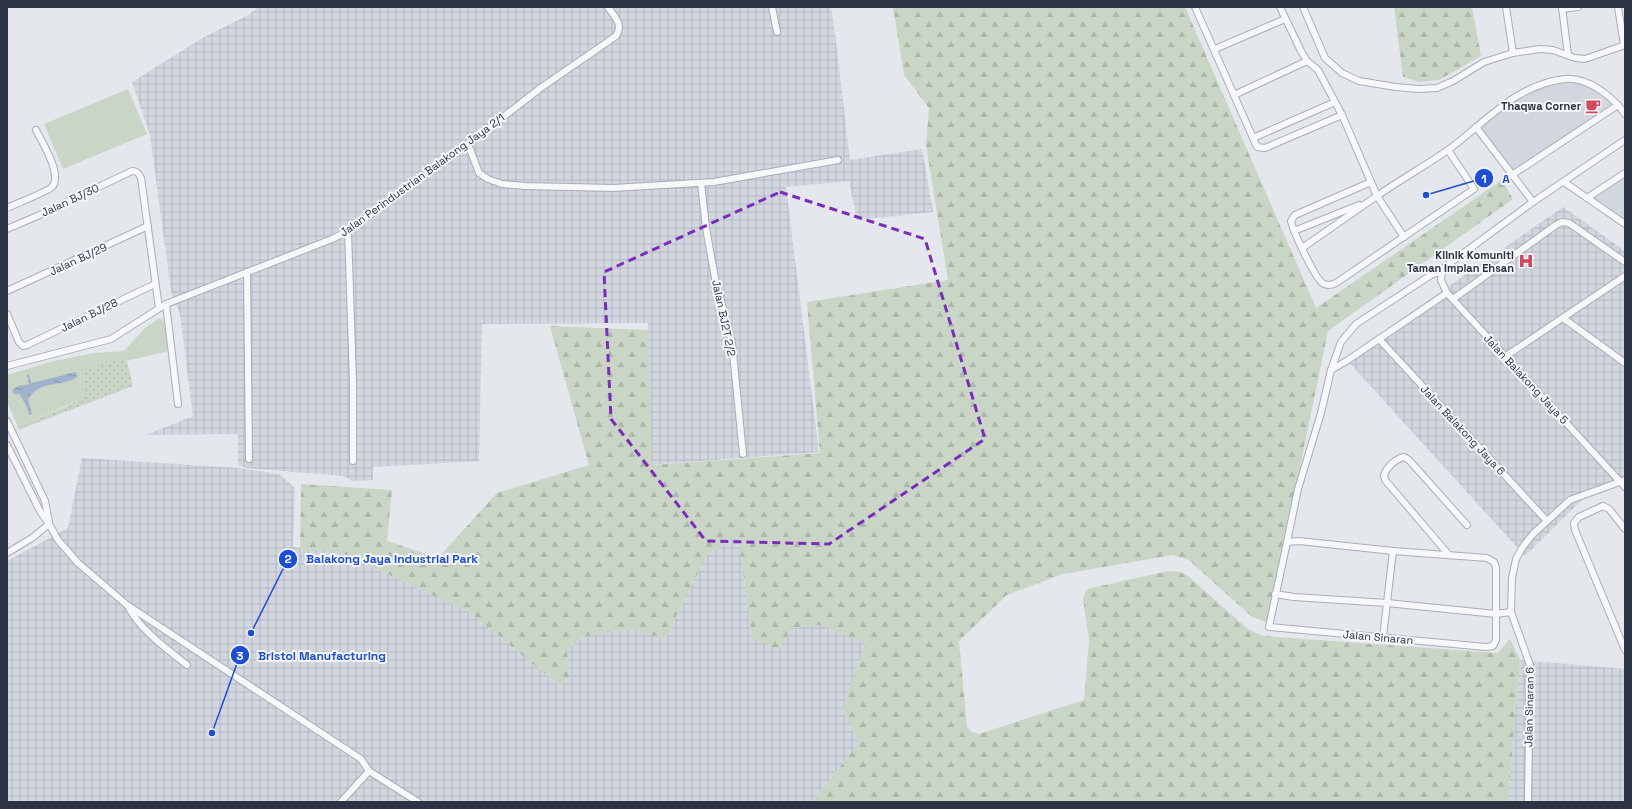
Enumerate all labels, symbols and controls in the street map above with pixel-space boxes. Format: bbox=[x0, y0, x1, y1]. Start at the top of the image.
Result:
cafe icon: Thaqwa Corner bbox=[1584, 97, 1602, 115]
place label: Thaqwa Corner bbox=[1501, 99, 1582, 113]
street label: Jalan Perindustrian Balakong Jaya 2/1 bbox=[337, 110, 507, 240]
callout: A bbox=[1474, 166, 1518, 190]
text: 1 bbox=[1481, 171, 1487, 187]
text: A bbox=[1502, 171, 1510, 187]
street label: Jalan BJ/30 bbox=[39, 181, 101, 219]
street label: Jalan BJ/29 bbox=[47, 239, 109, 278]
place label: Klinik Komuniti Taman Impian Ehsan bbox=[1407, 248, 1514, 275]
hospital icon: Klinik Komuniti Taman Impian Ehsan bbox=[1517, 252, 1535, 270]
street label: Jalan BJ2T 2/2 bbox=[709, 278, 739, 358]
street label: Jalan BJ/28 bbox=[58, 295, 120, 335]
street label: Jalan Balakong Jaya 5 bbox=[1481, 331, 1572, 427]
street label: Jalan Balakong Jaya 6 bbox=[1418, 382, 1509, 478]
callout: Balakong Jaya Industrial Park bbox=[278, 547, 486, 571]
text: 2 bbox=[284, 551, 292, 567]
text: Balakong Jaya Industrial Park bbox=[306, 551, 478, 567]
street label: Jalan Sinaran bbox=[1342, 627, 1414, 647]
callout: Bristol Manufacturing bbox=[230, 643, 394, 667]
text: 3 bbox=[236, 648, 244, 664]
text: Bristol Manufacturing bbox=[258, 648, 386, 664]
street label: Jalan Sinaran 6 bbox=[1521, 666, 1537, 747]

